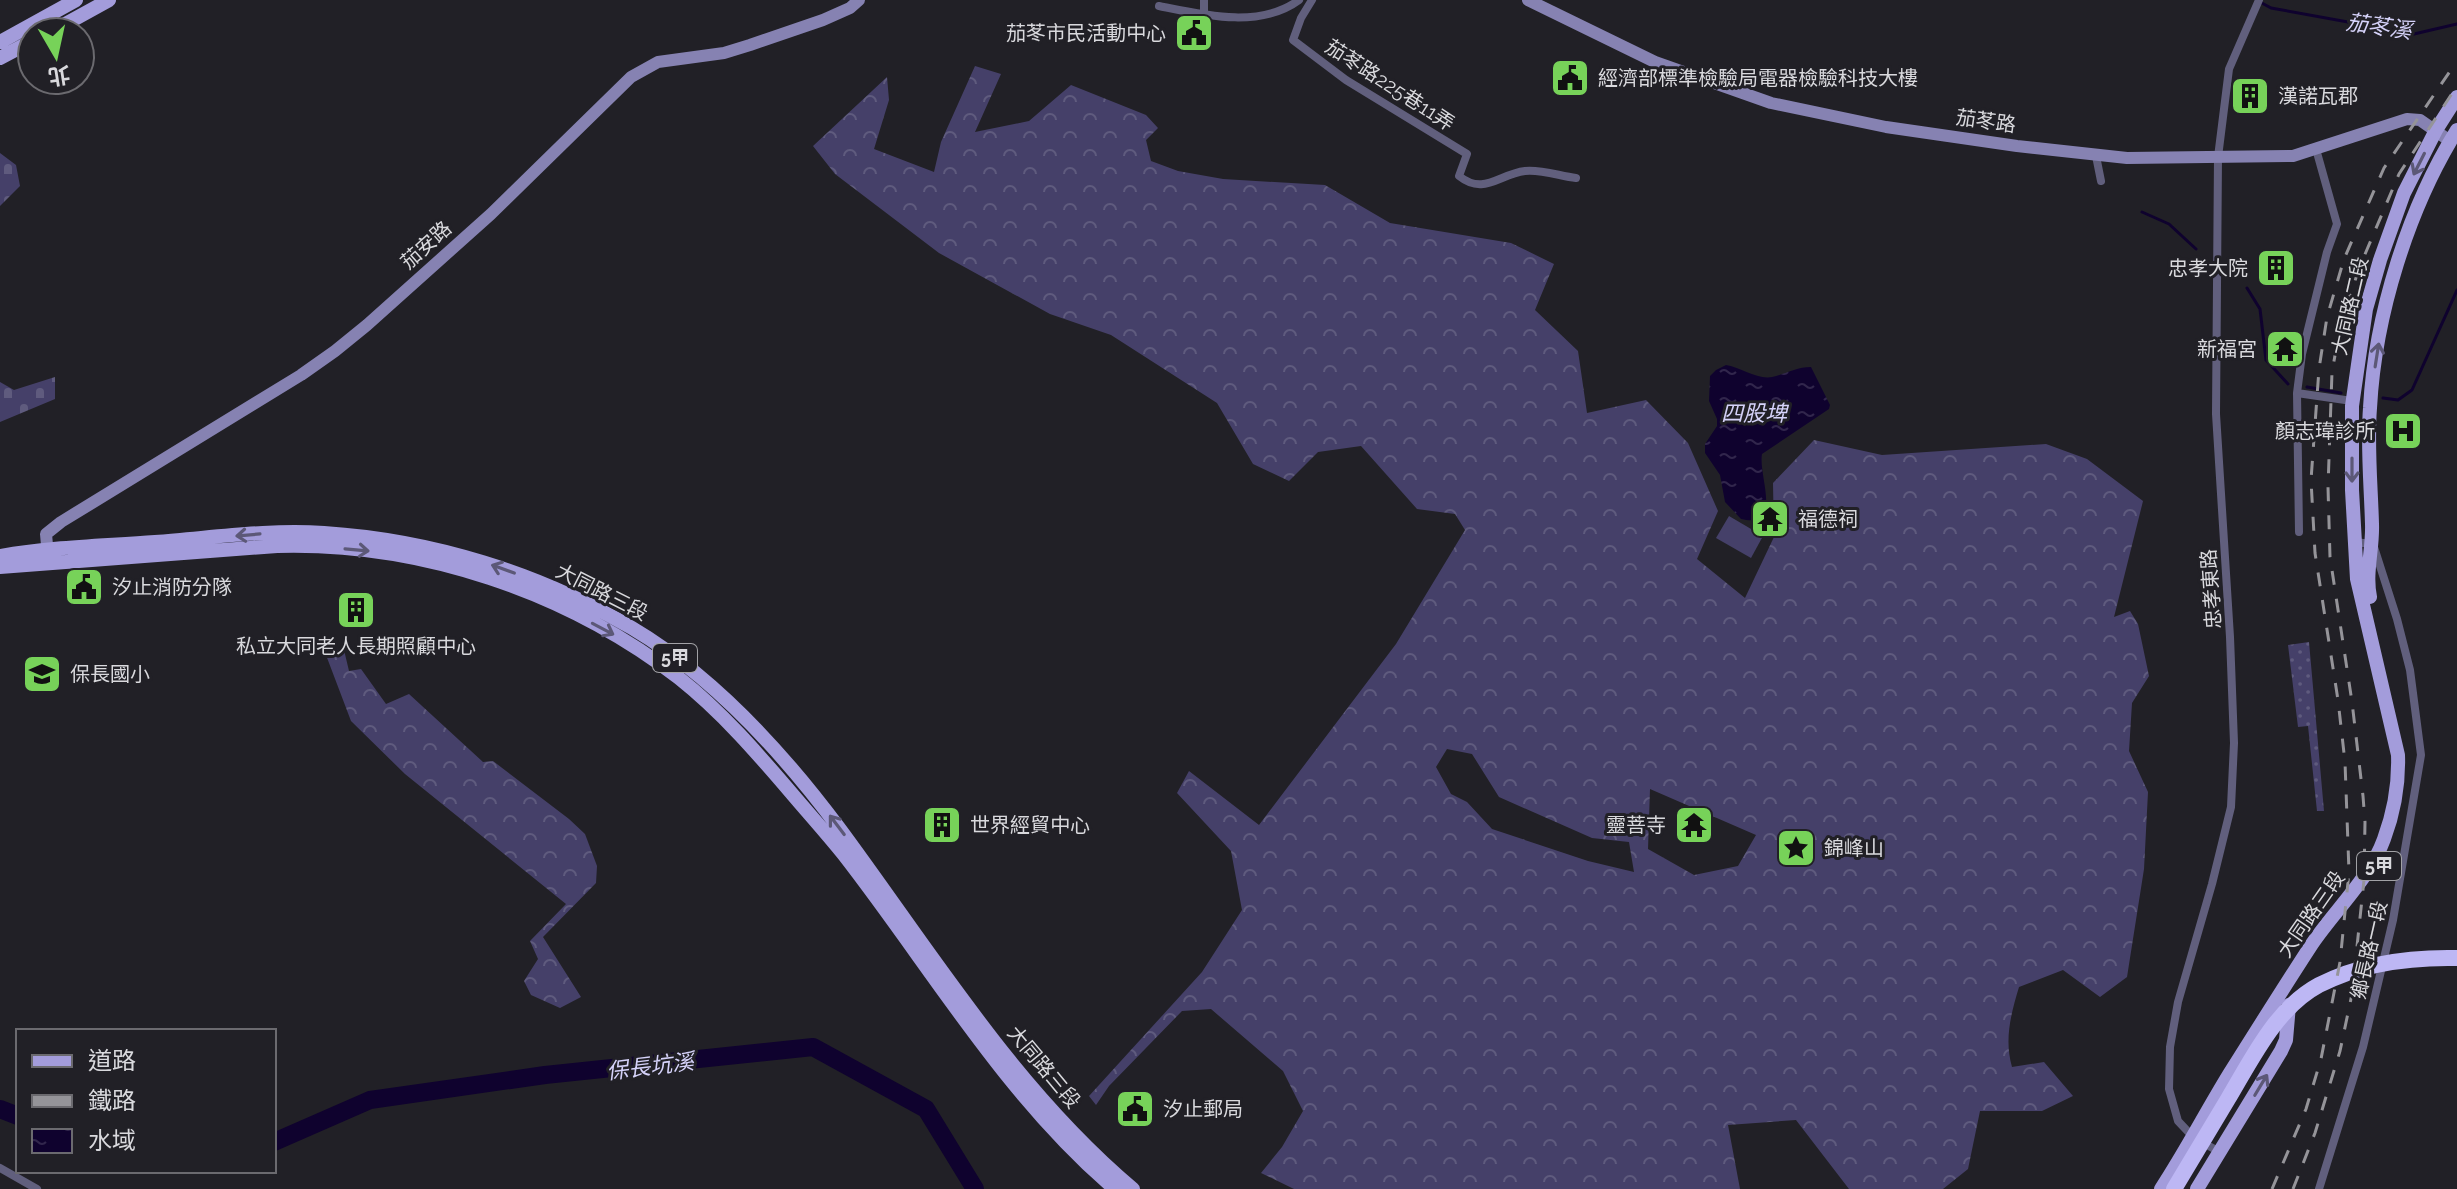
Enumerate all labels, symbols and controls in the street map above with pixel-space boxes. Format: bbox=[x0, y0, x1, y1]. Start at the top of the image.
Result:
water label: 茄苳溪 bbox=[2345, 9, 2416, 44]
public building icon: 茄苳市民活動中心 bbox=[1173, 12, 1215, 54]
north arrow bbox=[16, 16, 96, 96]
place label: 茄苳市民活動中心 bbox=[1006, 21, 1166, 45]
street label: 茄苳路225巷11弄 bbox=[1321, 34, 1459, 136]
public building icon: 經濟部標準檢驗局電器檢驗科技大樓 bbox=[1549, 57, 1591, 99]
text: 北 bbox=[46, 61, 72, 90]
place label: 經濟部標準檢驗局電器檢驗科技大樓 bbox=[1598, 66, 1918, 90]
building icon: 漢諾瓦郡 bbox=[2229, 75, 2271, 117]
place label: 漢諾瓦郡 bbox=[2278, 84, 2358, 108]
street label: 茄苳路 bbox=[1955, 105, 2017, 137]
one-way arrow bbox=[2410, 152, 2426, 176]
street label: 茄安路 bbox=[396, 216, 456, 274]
building icon: 忠孝大院 bbox=[2255, 247, 2297, 289]
street label: 大同路二段 bbox=[2327, 255, 2373, 357]
place label: 忠孝大院 bbox=[2168, 256, 2248, 280]
temple icon: 新福宮 bbox=[2264, 328, 2306, 370]
place label: 新福宮 bbox=[2197, 337, 2257, 361]
one-way arrow bbox=[2370, 343, 2385, 368]
water label: 四股埤 bbox=[1721, 400, 1790, 426]
hospital icon: 顏志瑋診所 bbox=[2382, 410, 2424, 452]
place label: 顏志瑋診所 bbox=[2275, 419, 2375, 443]
one-way arrow bbox=[2344, 456, 2360, 483]
temple icon: 福德祠 bbox=[1749, 498, 1791, 540]
place label: 福德祠 bbox=[1798, 507, 1858, 531]
one-way arrow bbox=[235, 528, 262, 543]
one-way arrow bbox=[343, 543, 370, 558]
street label: 忠孝東路 bbox=[2196, 548, 2226, 630]
street label: 大同路三段 bbox=[552, 559, 652, 625]
one-way arrow bbox=[491, 560, 516, 575]
public building icon: 汐止消防分隊 bbox=[63, 566, 105, 608]
place label: 汐止消防分隊 bbox=[112, 575, 232, 599]
building icon: 私立大同老人長期照顧中心 bbox=[335, 589, 377, 631]
one-way arrow bbox=[590, 622, 614, 637]
place label: 私立大同老人長期照顧中心 bbox=[236, 634, 476, 658]
road number: 5甲 bbox=[653, 644, 697, 672]
school or university icon: 保長國小 bbox=[21, 653, 63, 695]
place label: 保長國小 bbox=[70, 662, 150, 686]
building icon: 世界經貿中心 bbox=[921, 804, 963, 846]
temple icon: 靈菩寺 bbox=[1673, 804, 1715, 846]
place label: 世界經貿中心 bbox=[970, 813, 1090, 837]
place label: 靈菩寺 bbox=[1606, 813, 1666, 837]
one-way arrow bbox=[828, 815, 845, 837]
place icon: 錦峰山 bbox=[1775, 827, 1817, 869]
place label: 錦峰山 bbox=[1824, 836, 1884, 860]
road number: 5甲 bbox=[2357, 852, 2401, 880]
street label: 大同路三段 bbox=[2272, 866, 2350, 962]
street label: 鄉長路一段 bbox=[2346, 899, 2392, 1001]
street label: 大同路三段 bbox=[1003, 1021, 1085, 1113]
legend bbox=[16, 1029, 276, 1173]
text: 道路 bbox=[88, 1046, 136, 1075]
water label: 保長坑溪 bbox=[605, 1047, 698, 1084]
one-way arrow bbox=[2253, 1074, 2269, 1097]
text: 鐵路 bbox=[88, 1086, 136, 1115]
public building icon: 汐止郵局 bbox=[1114, 1088, 1156, 1130]
place label: 汐止郵局 bbox=[1163, 1097, 1243, 1121]
text: 水域 bbox=[88, 1126, 136, 1155]

